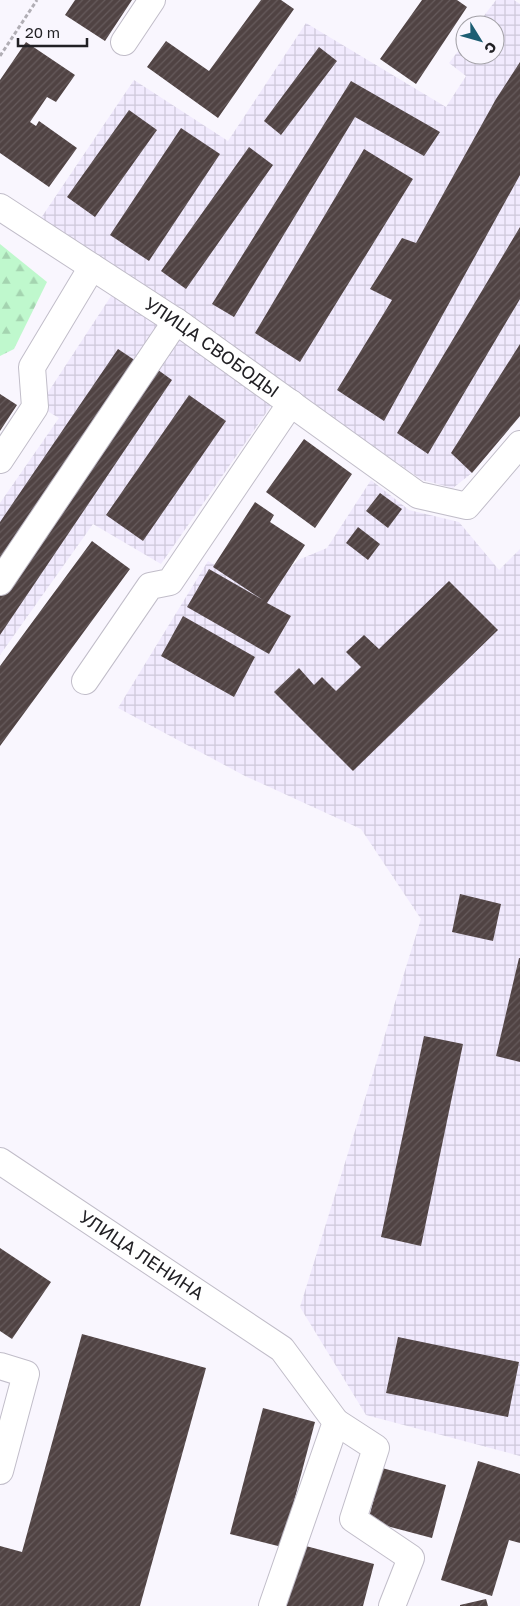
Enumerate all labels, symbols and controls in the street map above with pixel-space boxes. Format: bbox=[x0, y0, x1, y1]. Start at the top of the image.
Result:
scale bar bbox=[18, 15, 86, 47]
north arrow bbox=[455, 15, 505, 65]
text: 20 m bbox=[25, 23, 60, 41]
text: С bbox=[481, 39, 501, 57]
street label: УЛИЦА СВОБОДЫ bbox=[140, 292, 284, 402]
street label: УЛИЦА ЛЕНИНА bbox=[75, 1205, 209, 1304]

